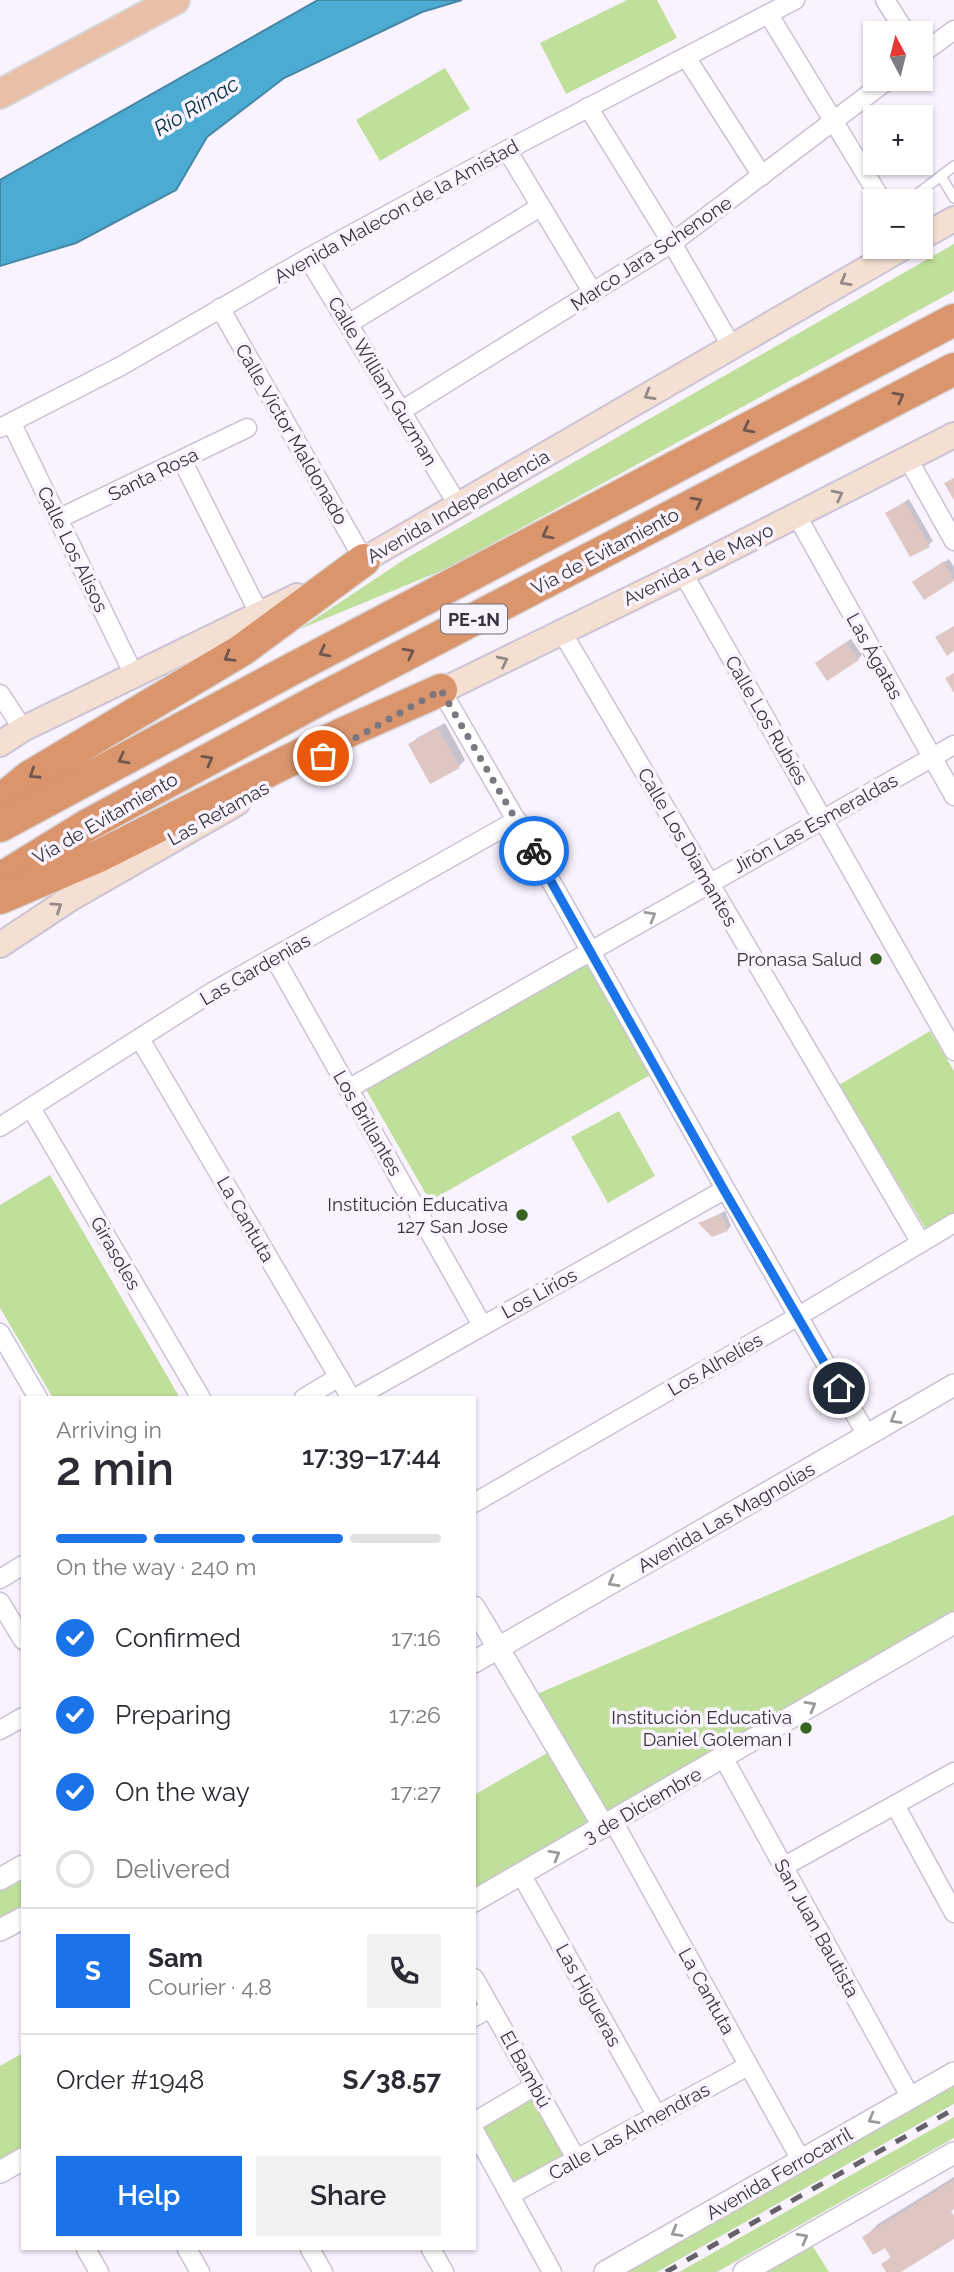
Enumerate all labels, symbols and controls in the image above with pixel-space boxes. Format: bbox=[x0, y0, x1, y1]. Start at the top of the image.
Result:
north arrow bbox=[863, 21, 933, 91]
map controls bbox=[863, 21, 933, 259]
water label: Río Rímac bbox=[149, 71, 243, 141]
button: + bbox=[863, 105, 933, 175]
street label: Avenida Malecon de la Amistad bbox=[270, 134, 522, 288]
button: − bbox=[863, 189, 933, 259]
street label: Marco Jara Schenone bbox=[566, 191, 736, 315]
one-way arrow bbox=[840, 273, 853, 286]
street label: Calle William Guzman bbox=[324, 292, 442, 470]
street label: Calle Victor Maldonado bbox=[231, 340, 353, 528]
one-way arrow bbox=[643, 387, 656, 400]
one-way arrow bbox=[892, 392, 904, 406]
one-way arrow bbox=[743, 420, 755, 434]
street label: Santa Rosa bbox=[104, 443, 202, 505]
street label: Avenida Independencia bbox=[363, 445, 553, 567]
street label: Calle Los Alisos bbox=[33, 483, 113, 615]
one-way arrow bbox=[831, 489, 843, 503]
one-way arrow bbox=[690, 497, 702, 511]
street label: Vía de Evitamiento bbox=[528, 503, 682, 599]
street label: Avenida 1 de Mayo bbox=[619, 518, 777, 610]
one-way arrow bbox=[542, 526, 554, 540]
road number: PE-1N bbox=[441, 604, 507, 634]
street label: Las Ágatas bbox=[842, 609, 908, 703]
one-way arrow bbox=[319, 643, 331, 657]
one-way arrow bbox=[402, 647, 414, 661]
one-way arrow bbox=[224, 649, 237, 662]
street label: Calle Los Rubíes bbox=[721, 651, 813, 789]
one-way arrow bbox=[495, 655, 508, 669]
pin bbox=[293, 726, 353, 786]
icon: bag bbox=[304, 737, 342, 775]
one-way arrow bbox=[118, 751, 130, 764]
one-way arrow bbox=[201, 755, 213, 768]
street label: Calle Los Diamantes bbox=[634, 764, 742, 930]
one-way arrow bbox=[29, 766, 42, 779]
street label: Vía de Evitamiento bbox=[29, 768, 181, 868]
street label: Jirón Las Esmeraldas bbox=[729, 768, 901, 878]
street label: Las Retamas bbox=[164, 776, 272, 850]
courier bbox=[499, 816, 569, 886]
icon: bike bbox=[515, 832, 553, 870]
one-way arrow bbox=[49, 902, 62, 915]
one-way arrow bbox=[643, 911, 656, 924]
street label: Las Gardenias bbox=[196, 929, 314, 1009]
place label: Pronasa Salud bbox=[737, 948, 862, 970]
marker: Pronasa Salud bbox=[868, 951, 884, 967]
street label: Los Brillantes bbox=[329, 1066, 407, 1180]
street label: La Cantuta bbox=[213, 1172, 279, 1266]
place label: Institución Educativa 127 San Jose bbox=[327, 1193, 508, 1237]
marker: Institución Educativa 127 San Jose bbox=[514, 1207, 530, 1223]
street label: Girasoles bbox=[86, 1213, 146, 1293]
street label: Los Lirios bbox=[497, 1263, 581, 1323]
street label: Los Alhelíes bbox=[664, 1328, 766, 1400]
pin bbox=[809, 1358, 869, 1418]
icon: home bbox=[820, 1369, 858, 1407]
one-way arrow bbox=[890, 1411, 902, 1424]
text: Arriving in bbox=[56, 1416, 162, 1443]
text: 17:39–17:44 bbox=[302, 1441, 441, 1471]
text: 2 min bbox=[56, 1442, 174, 1496]
street label: Avenida Las Magnolias bbox=[634, 1457, 818, 1577]
text: On the way · 240 m bbox=[56, 1553, 256, 1580]
one-way arrow bbox=[608, 1574, 621, 1587]
icon: check bbox=[56, 1619, 94, 1657]
text: Confirmed bbox=[115, 1623, 241, 1653]
text: 17:16 bbox=[391, 1624, 441, 1651]
icon: check bbox=[56, 1696, 94, 1734]
text: Preparing bbox=[115, 1700, 231, 1730]
text: 17:26 bbox=[389, 1701, 441, 1728]
one-way arrow bbox=[803, 1701, 816, 1714]
place label: Institución Educativa Daniel Goleman I bbox=[611, 1706, 792, 1750]
marker: Institución Educativa Daniel Goleman I bbox=[798, 1720, 814, 1736]
street label: 3 de Diciembre bbox=[579, 1762, 705, 1848]
icon: check bbox=[56, 1773, 94, 1811]
text: On the way bbox=[115, 1777, 250, 1807]
text: 17:27 bbox=[390, 1778, 441, 1805]
one-way arrow bbox=[547, 1850, 560, 1863]
text: Delivered bbox=[115, 1854, 230, 1884]
street label: San Juan Bautista bbox=[770, 1855, 864, 2001]
button: phone bbox=[367, 1934, 441, 2008]
street label: Las Higueras bbox=[552, 1940, 626, 2050]
text: Sam bbox=[148, 1943, 203, 1973]
street label: La Cantuta bbox=[674, 1944, 740, 2038]
text: S bbox=[85, 1956, 101, 1986]
text: Courier · 4.8 bbox=[148, 1973, 272, 2000]
street label: El Bambú bbox=[496, 2027, 556, 2111]
text: Order #1948 bbox=[56, 2065, 204, 2095]
text: S/38.57 bbox=[343, 2065, 441, 2095]
street label: Calle Las Almendras bbox=[545, 2078, 713, 2184]
one-way arrow bbox=[868, 2111, 881, 2124]
street label: Avenida Ferrocarril bbox=[702, 2122, 857, 2224]
button: Help bbox=[56, 2156, 242, 2236]
button: Share bbox=[256, 2156, 441, 2236]
one-way arrow bbox=[670, 2224, 683, 2237]
one-way arrow bbox=[796, 2233, 809, 2246]

